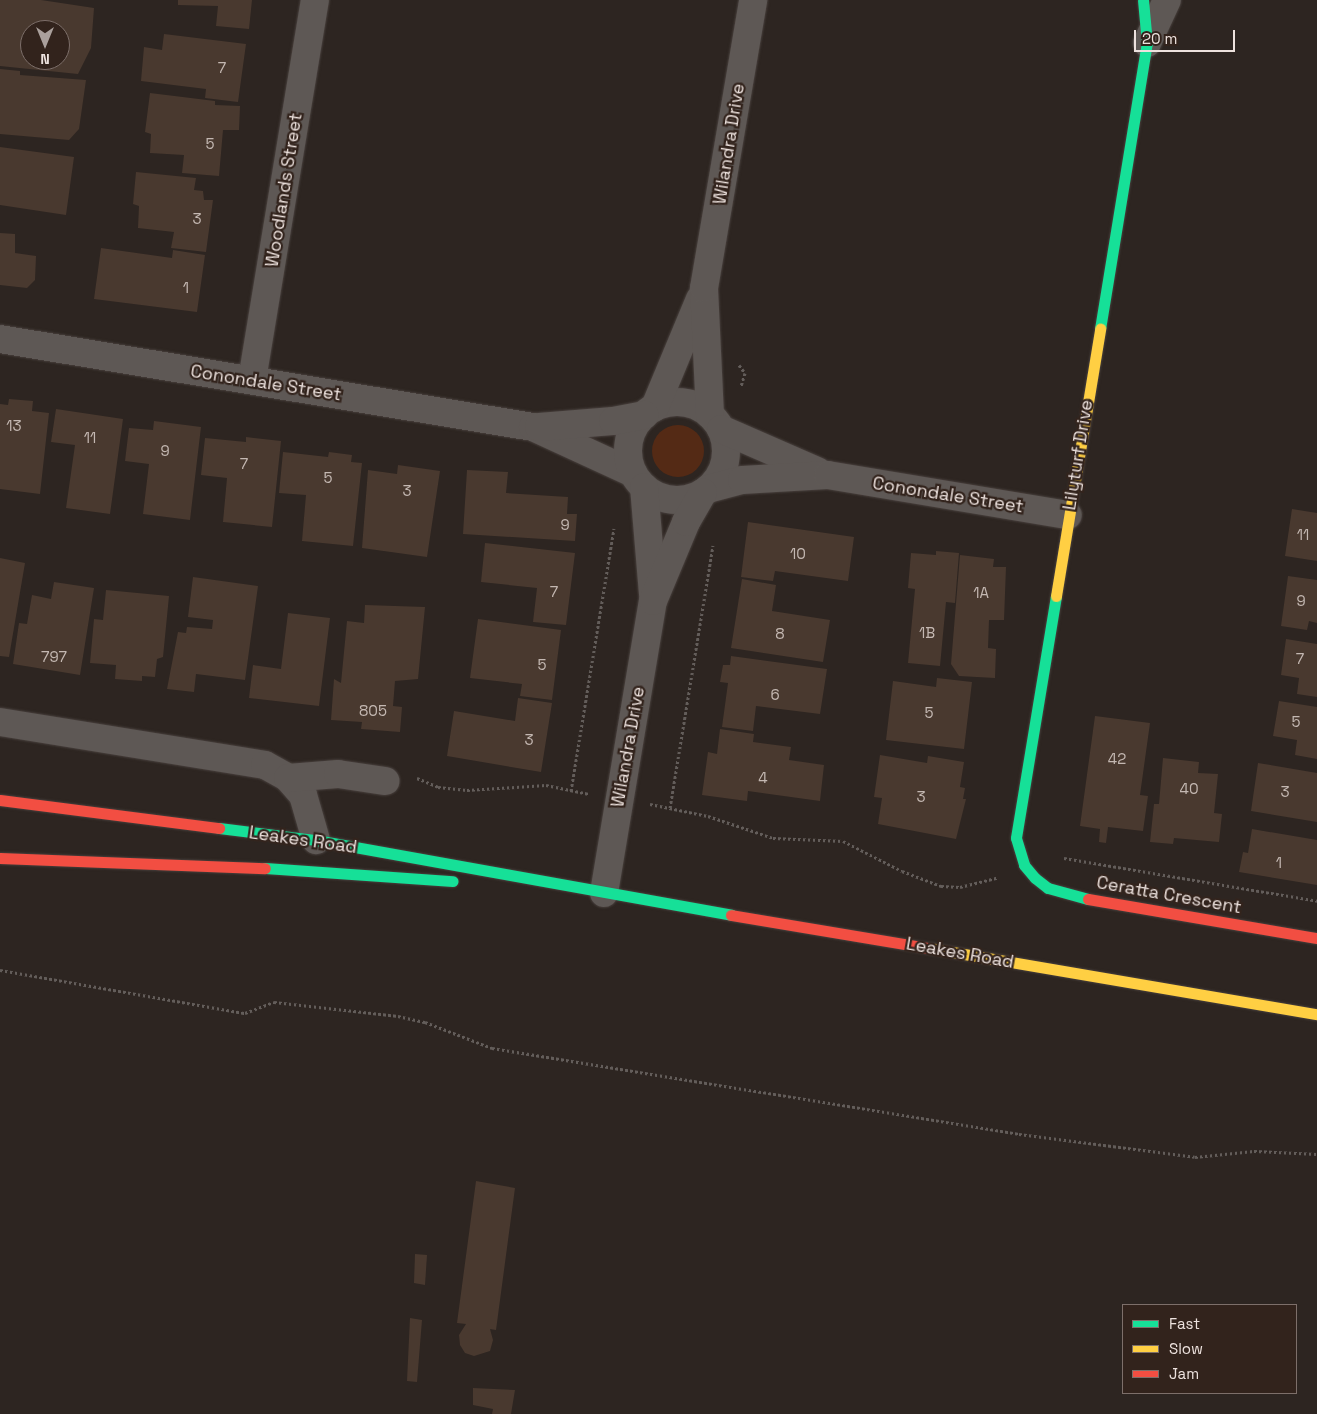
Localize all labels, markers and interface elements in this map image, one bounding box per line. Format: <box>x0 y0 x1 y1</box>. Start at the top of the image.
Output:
north arrow <box>20 20 70 70</box>
scale bar <box>1137 20 1238 52</box>
text: 20 m <box>1142 29 1177 48</box>
text: N <box>40 50 50 68</box>
house number: 7 <box>218 59 226 77</box>
street label: Wilandra Drive <box>709 82 749 206</box>
street label: Woodlands Street <box>261 111 307 269</box>
house number: 5 <box>206 135 214 153</box>
house number: 3 <box>192 210 202 228</box>
house number: 1 <box>183 279 189 297</box>
street label: Conondale Street <box>189 360 343 406</box>
street label: Lilyturf Drive <box>1059 398 1097 512</box>
house number: 13 <box>6 417 22 435</box>
house number: 11 <box>84 429 96 447</box>
house number: 9 <box>160 442 170 460</box>
house number: 7 <box>240 455 248 473</box>
house number: 5 <box>324 469 332 487</box>
street label: Conondale Street <box>871 472 1025 518</box>
house number: 3 <box>402 482 412 500</box>
house number: 9 <box>560 516 570 534</box>
house number: 11 <box>1297 526 1309 544</box>
house number: 10 <box>790 545 806 563</box>
house number: 7 <box>550 583 558 601</box>
house number: 1A <box>973 584 989 602</box>
house number: 9 <box>1296 592 1306 610</box>
house number: 1B <box>919 624 935 642</box>
house number: 8 <box>775 625 785 643</box>
house number: 797 <box>41 648 67 666</box>
house number: 7 <box>1296 650 1304 668</box>
house number: 5 <box>538 656 546 674</box>
street label: Wilandra Drive <box>607 685 649 809</box>
house number: 6 <box>770 686 780 704</box>
house number: 805 <box>359 702 387 720</box>
house number: 5 <box>925 704 933 722</box>
house number: 5 <box>1292 713 1300 731</box>
house number: 3 <box>524 731 534 749</box>
house number: 42 <box>1108 750 1126 768</box>
house number: 4 <box>758 769 768 787</box>
house number: 40 <box>1180 780 1198 798</box>
house number: 3 <box>1280 783 1290 801</box>
house number: 3 <box>916 788 926 806</box>
street label: Leakes Road <box>248 822 358 858</box>
house number: 1 <box>1276 854 1282 872</box>
street label: Ceratta Crescent <box>1095 872 1243 918</box>
street label: Leakes Road <box>904 933 1016 973</box>
legend <box>1122 1304 1297 1394</box>
text: Fast <box>1169 1314 1200 1333</box>
text: Slow <box>1169 1339 1203 1358</box>
text: Jam <box>1169 1364 1199 1383</box>

